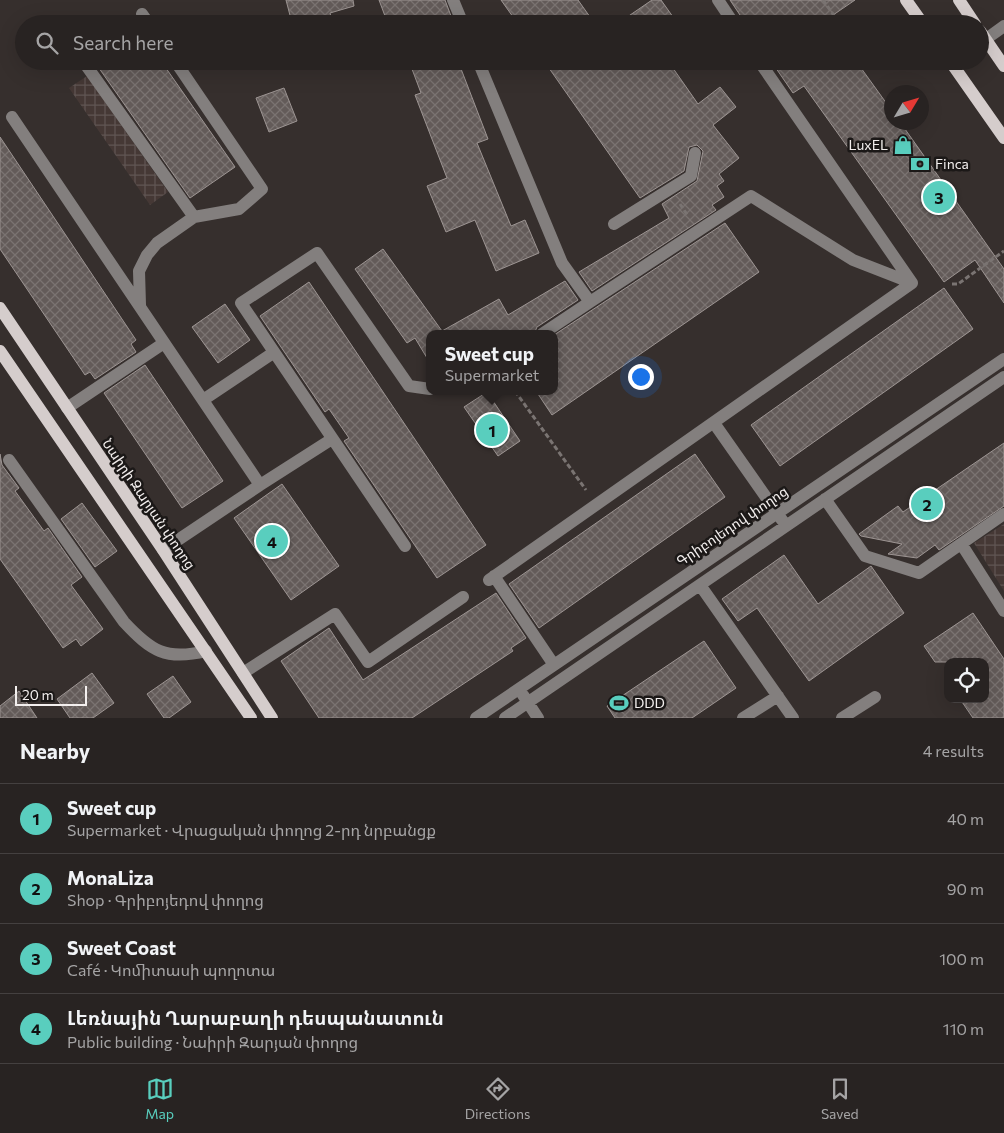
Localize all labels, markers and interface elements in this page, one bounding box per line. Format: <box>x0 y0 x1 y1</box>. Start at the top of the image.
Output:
search box <box>15 15 989 70</box>
icon: search <box>33 29 61 57</box>
text: Search here <box>73 31 173 54</box>
north arrow <box>884 85 929 130</box>
shop icon: LuxEL <box>892 134 914 156</box>
place label: LuxEL <box>848 136 888 153</box>
bank icon: Finca <box>909 153 931 175</box>
place label: Finca <box>935 155 969 172</box>
pin: 3 <box>923 178 955 216</box>
popup <box>426 330 558 395</box>
text: Sweet cup <box>445 342 534 365</box>
your location <box>628 364 654 390</box>
text: Supermarket <box>445 365 539 384</box>
pin: 1 <box>476 411 508 449</box>
street label: Նաիրի Զարյան փողոց <box>99 435 199 572</box>
street label: Գրիբոյեդով փողոց <box>673 482 791 569</box>
pin: 2 <box>911 485 943 523</box>
pin: 4 <box>256 522 288 560</box>
map controls <box>944 658 989 703</box>
button: locate <box>944 658 989 703</box>
scale bar <box>15 683 88 706</box>
text: 20 m <box>22 686 54 703</box>
sports icon: DDD <box>608 692 630 714</box>
place label: DDD <box>634 694 665 711</box>
text: Nearby <box>20 738 90 763</box>
text: 4 results <box>923 741 984 760</box>
text: Sweet cup <box>67 796 156 819</box>
text: 1 <box>32 809 40 828</box>
text: 40 m <box>947 809 984 828</box>
text: Supermarket · Վրացական փողոց 2-րդ նրբանցք <box>67 820 436 839</box>
text: MonaLiza <box>67 866 154 889</box>
text: 2 <box>31 879 41 898</box>
text: 90 m <box>947 879 984 898</box>
text: Shop · Գրիբոյեդով փողոց <box>67 890 264 909</box>
text: Sweet Coast <box>67 936 176 959</box>
text: 3 <box>31 949 41 968</box>
text: 100 m <box>939 949 984 968</box>
text: Café · Կոմիտասի պողոտա <box>67 960 275 979</box>
text: Լեռնային Ղարաբաղի դեսպանատուն <box>67 1006 444 1029</box>
text: 4 <box>31 1019 41 1038</box>
text: 110 m <box>943 1019 984 1038</box>
text: Public building · Նաիրի Զարյան փողոց <box>67 1032 358 1051</box>
tab: Map <box>145 1075 174 1122</box>
tab: Directions <box>465 1075 530 1122</box>
tab: Saved <box>821 1075 859 1122</box>

